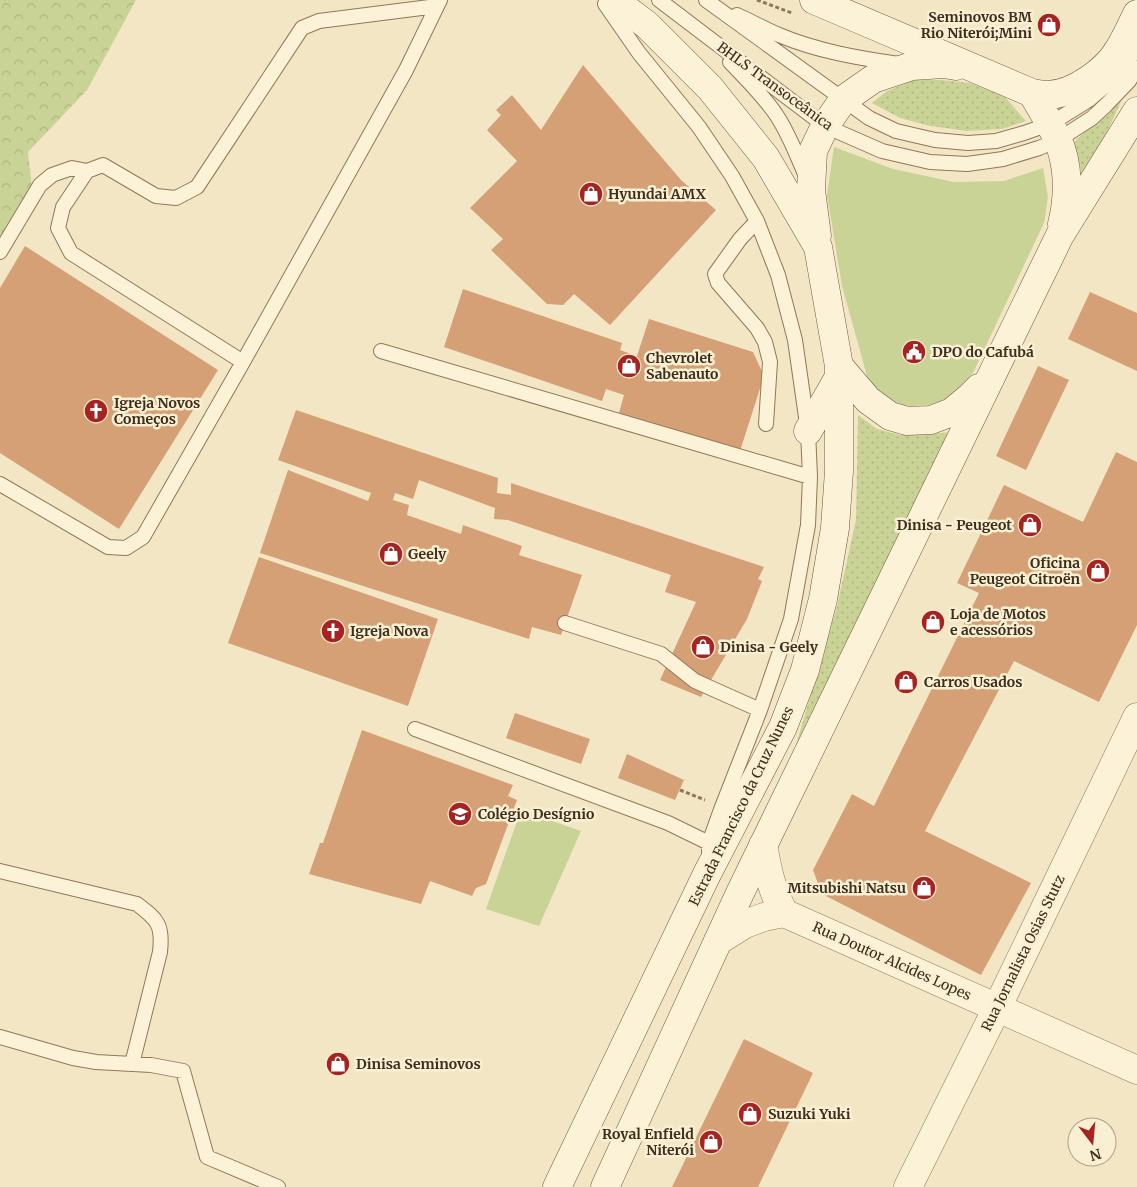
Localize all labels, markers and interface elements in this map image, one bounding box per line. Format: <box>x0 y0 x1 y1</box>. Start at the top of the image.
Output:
place label: Seminovos BM Rio Niterói;Mini <box>921 8 1033 42</box>
shop icon: Seminovos BM Rio Niterói;Mini <box>1036 12 1062 38</box>
street label: BHLS Transoceânica <box>714 38 837 134</box>
shop icon: Hyundai AMX <box>578 181 604 207</box>
place label: Hyundai AMX <box>608 185 707 203</box>
public building icon: DPO do Cafubá <box>901 339 927 365</box>
place label: DPO do Cafubá <box>932 343 1034 361</box>
place label: Chevrolet Sabenauto <box>646 349 718 383</box>
shop icon: Chevrolet Sabenauto <box>616 353 642 379</box>
place label: Igreja Novos Começos <box>114 394 200 428</box>
church icon: Igreja Novos Começos <box>83 398 109 424</box>
shop icon: Dinisa - Peugeot <box>1017 512 1043 538</box>
place label: Dinisa - Peugeot <box>897 516 1012 534</box>
shop icon: Geely <box>378 541 404 567</box>
place label: Geely <box>408 545 447 563</box>
place label: Oficina Peugeot Citroën <box>970 554 1080 588</box>
shop icon: Oficina Peugeot Citroën <box>1085 558 1111 584</box>
place label: Loja de Motos e acessórios <box>950 605 1046 639</box>
shop icon: Loja de Motos e acessórios <box>920 609 946 635</box>
church icon: Igreja Nova <box>320 618 346 644</box>
place label: Igreja Nova <box>350 622 429 640</box>
shop icon: Dinisa - Geely <box>690 634 716 660</box>
place label: Dinisa - Geely <box>720 638 819 656</box>
shop icon: Carros Usados <box>893 669 919 695</box>
place label: Carros Usados <box>924 673 1022 691</box>
street label: Estrada Francisco da Cruz Nunes <box>685 703 797 909</box>
school or university icon: Colégio Desígnio <box>447 801 473 827</box>
place label: Colégio Desígnio <box>478 805 594 823</box>
street label: Rua Jornalista Osias Stutz <box>977 871 1069 1034</box>
shop icon: Mitsubishi Natsu <box>911 875 937 901</box>
place label: Mitsubishi Natsu <box>788 879 906 897</box>
street label: Rua Doutor Alcides Lopes <box>810 918 974 1004</box>
shop icon: Dinisa Seminovos <box>325 1051 351 1077</box>
place label: Dinisa Seminovos <box>356 1055 481 1073</box>
shop icon: Suzuki Yuki <box>737 1101 763 1127</box>
place label: Suzuki Yuki <box>768 1105 851 1123</box>
north arrow <box>1067 1117 1117 1167</box>
place label: Royal Enfield Niterói <box>602 1125 694 1159</box>
shop icon: Royal Enfield Niterói <box>698 1129 724 1155</box>
text: N <box>1088 1144 1103 1165</box>

